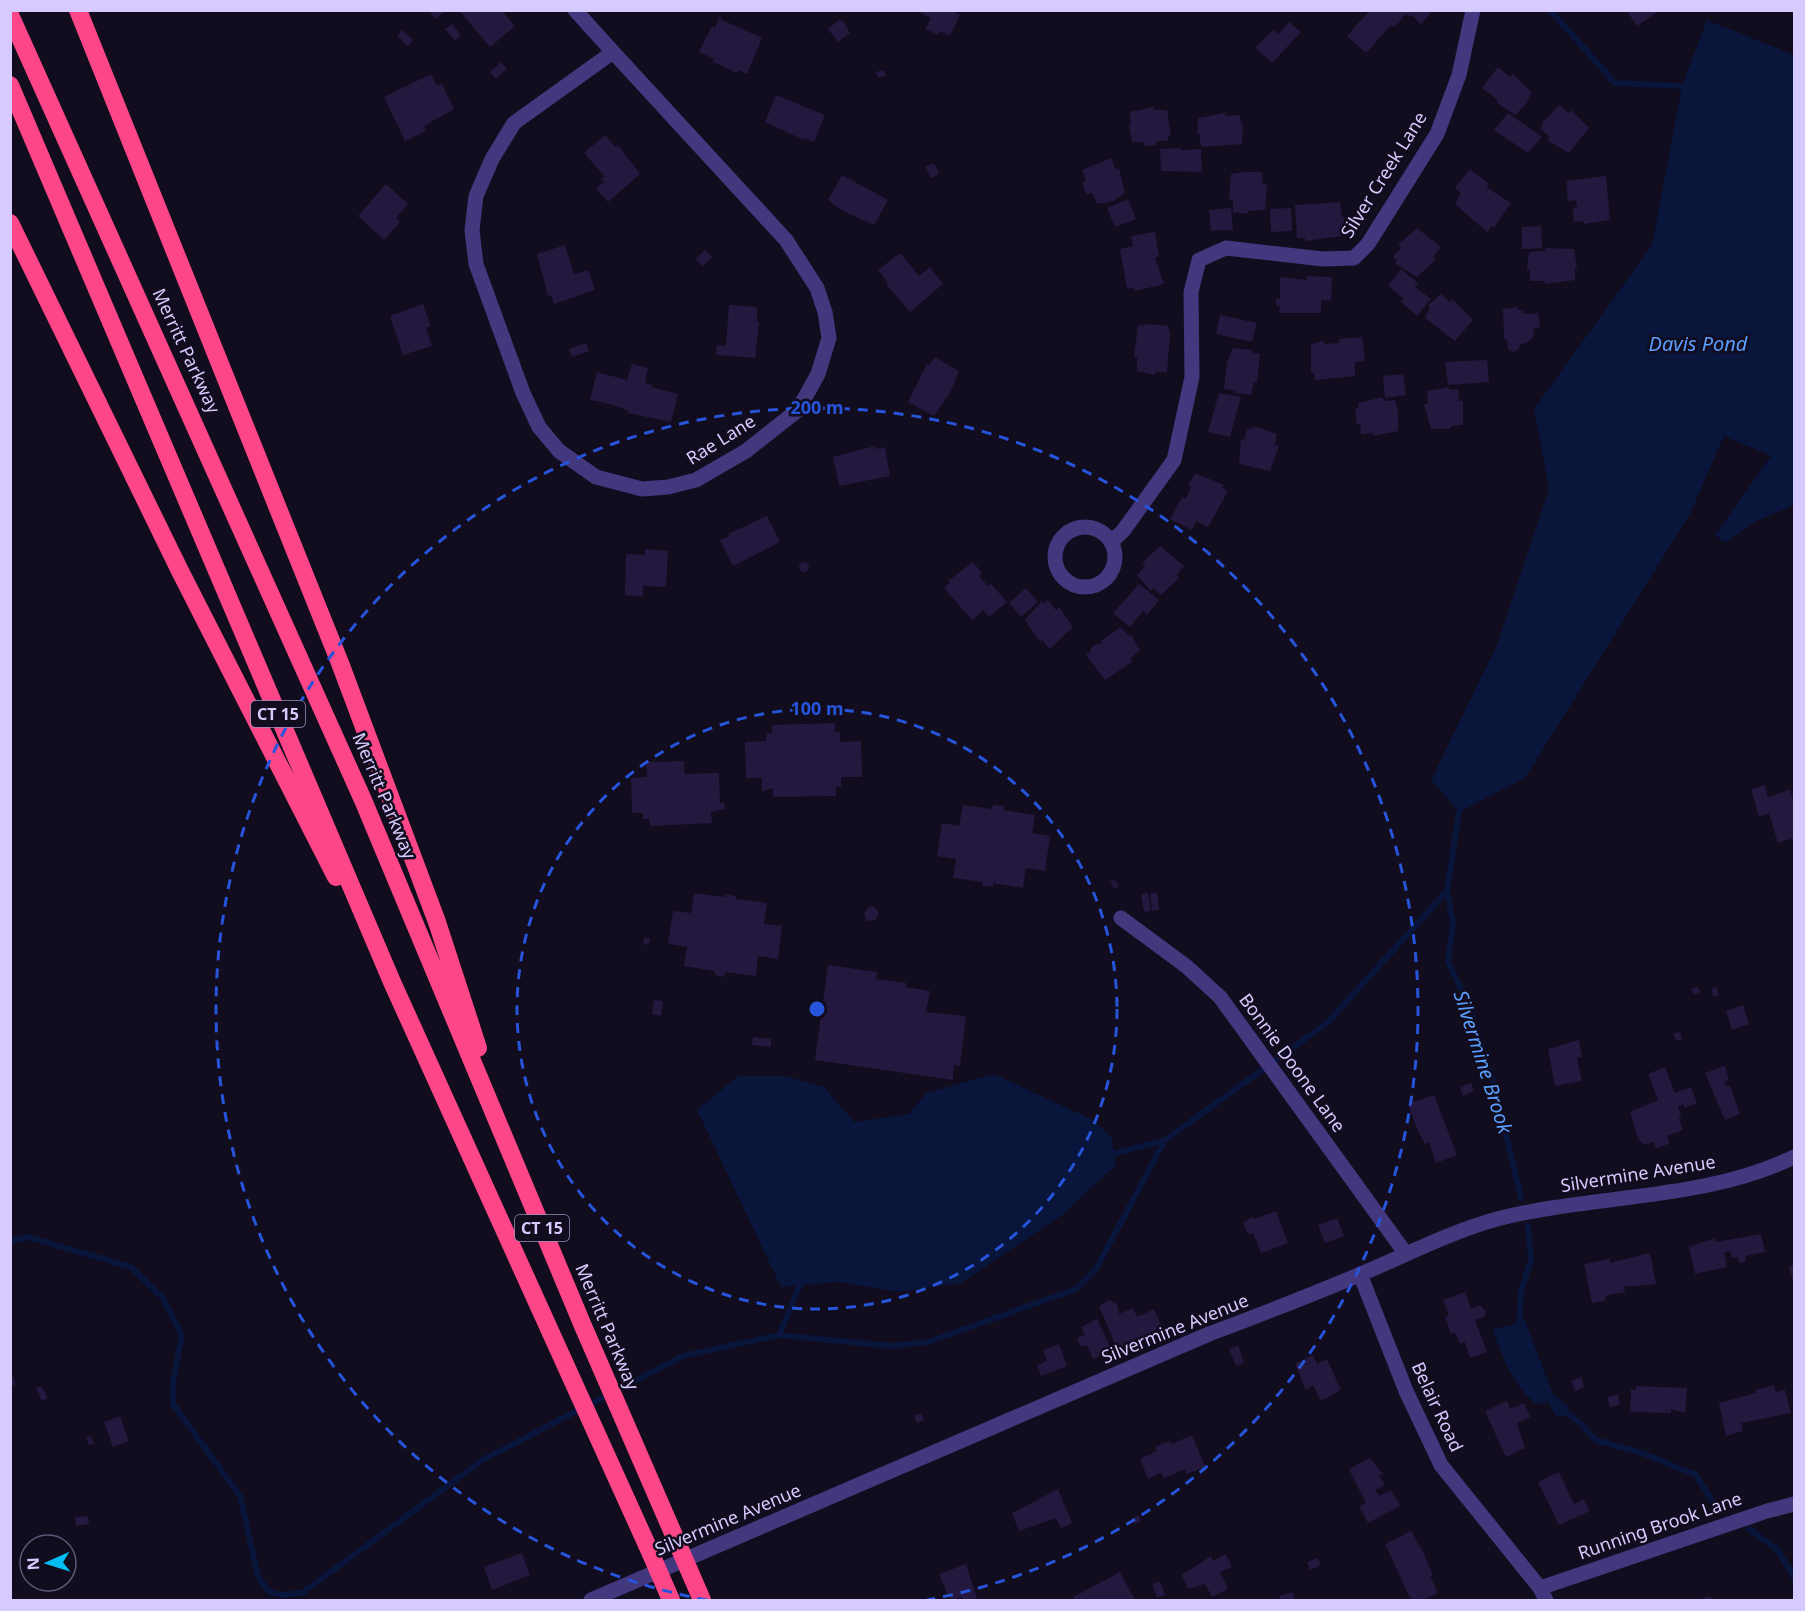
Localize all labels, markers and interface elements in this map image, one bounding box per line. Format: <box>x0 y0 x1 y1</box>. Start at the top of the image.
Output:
street label: Silver Creek Lane <box>1335 107 1432 242</box>
street label: Merritt Parkway <box>147 284 227 418</box>
water label: Davis Pond <box>1649 330 1748 357</box>
text: 200 m <box>790 395 844 419</box>
street label: Rae Lane <box>681 409 759 470</box>
text: 100 m <box>790 696 844 720</box>
road number: CT 15 <box>251 701 305 727</box>
street label: Merritt Parkway <box>347 729 423 863</box>
water label: Silvermine Brook <box>1448 987 1520 1138</box>
street label: Bonnie Doone Lane <box>1234 988 1351 1137</box>
centre of rings <box>807 999 827 1019</box>
street label: Silvermine Avenue <box>1559 1149 1717 1197</box>
road number: CT 15 <box>515 1215 569 1241</box>
street label: Merritt Parkway <box>570 1260 646 1394</box>
street label: Silvermine Avenue <box>1098 1288 1252 1369</box>
street label: Belair Road <box>1407 1358 1469 1455</box>
street label: Silvermine Avenue <box>651 1477 804 1561</box>
street label: Running Brook Lane <box>1575 1486 1745 1564</box>
north arrow <box>18 1533 78 1593</box>
text: N <box>22 1557 44 1571</box>

